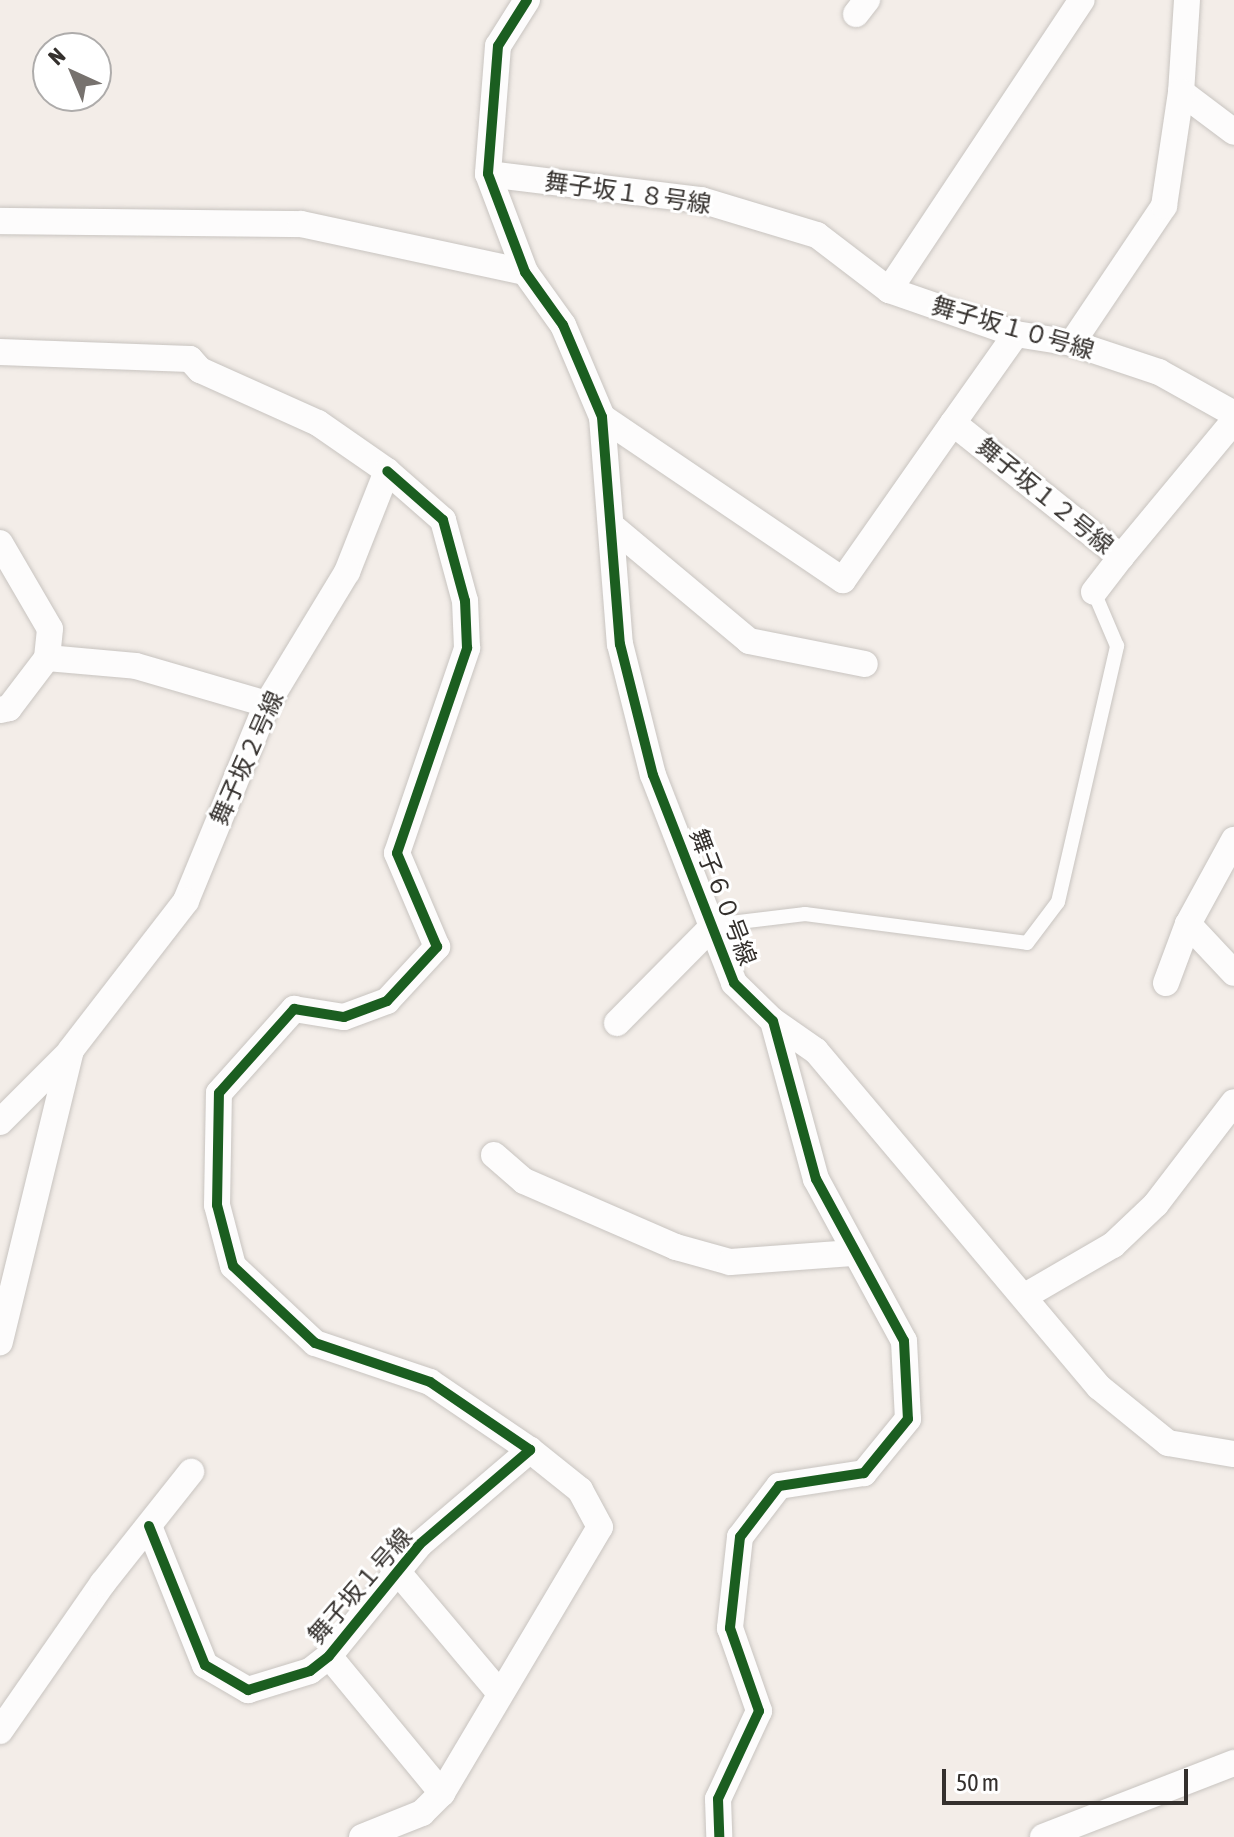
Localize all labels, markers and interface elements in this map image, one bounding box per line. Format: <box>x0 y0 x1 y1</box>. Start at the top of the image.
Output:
north arrow <box>32 32 112 112</box>
text: N <box>43 42 70 70</box>
street label: 舞子坂１８号線 <box>543 167 713 219</box>
street label: 舞子坂１０号線 <box>928 291 1098 365</box>
street label: 舞子坂１２号線 <box>971 432 1119 560</box>
street label: 舞子坂２号線 <box>205 686 289 830</box>
street label: 舞子６０号線 <box>684 825 762 969</box>
street label: 舞子坂１号線 <box>302 1522 418 1650</box>
scale bar <box>946 1753 1192 1803</box>
text: 50 m <box>956 1769 999 1796</box>

